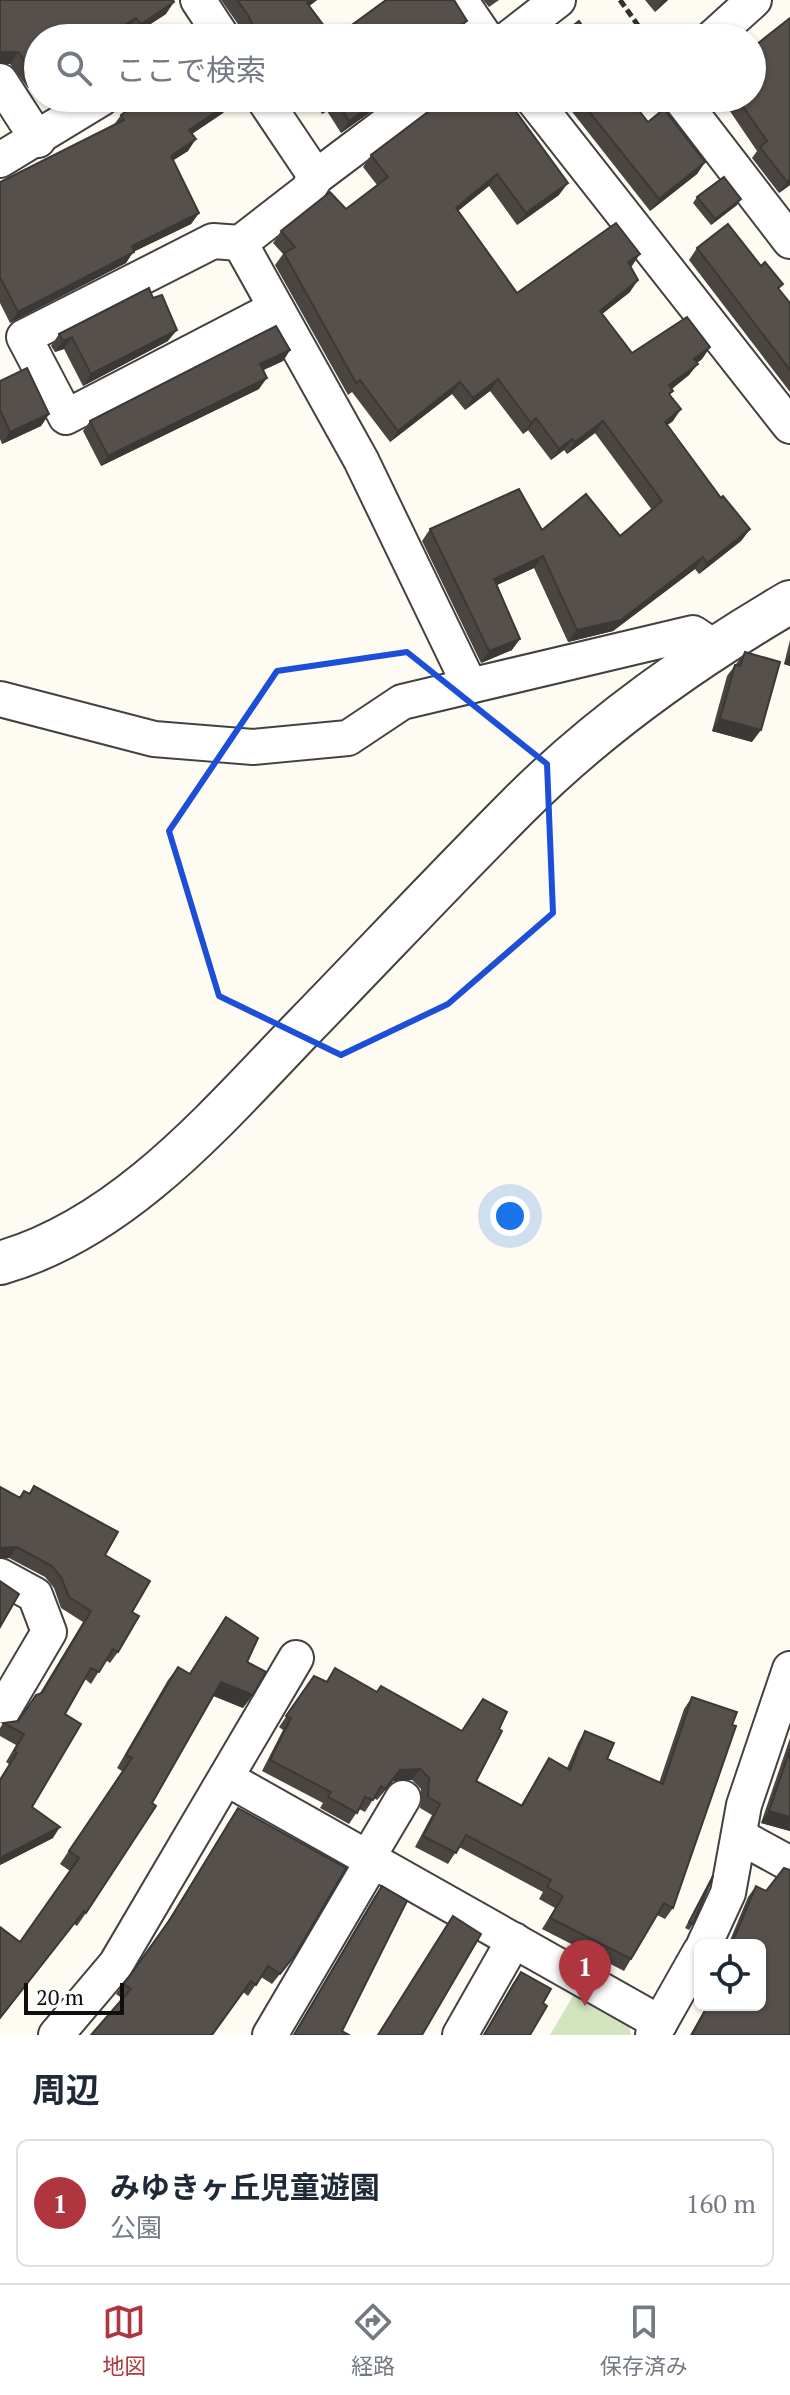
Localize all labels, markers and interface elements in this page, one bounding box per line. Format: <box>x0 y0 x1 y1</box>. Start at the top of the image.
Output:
search box <box>24 24 766 112</box>
icon: search <box>52 46 96 90</box>
text: ここで検索 <box>116 50 266 90</box>
your location <box>490 1196 530 1236</box>
map controls <box>694 1939 766 2011</box>
button: locate <box>694 1939 766 2011</box>
pin: 1 <box>559 1940 611 2006</box>
scale bar <box>24 1979 124 2015</box>
text: 20 m <box>36 1982 84 2011</box>
text: 周辺 <box>32 2067 100 2112</box>
text: みゆきヶ丘児童遊園 <box>110 2167 380 2207</box>
text: 1 <box>53 2186 67 2220</box>
text: 160 m <box>686 2186 756 2220</box>
text: 公園 <box>110 2210 162 2244</box>
tab: 地図 <box>102 2300 146 2380</box>
tab: 経路 <box>351 2300 395 2380</box>
tab: 保存済み <box>600 2300 688 2380</box>

